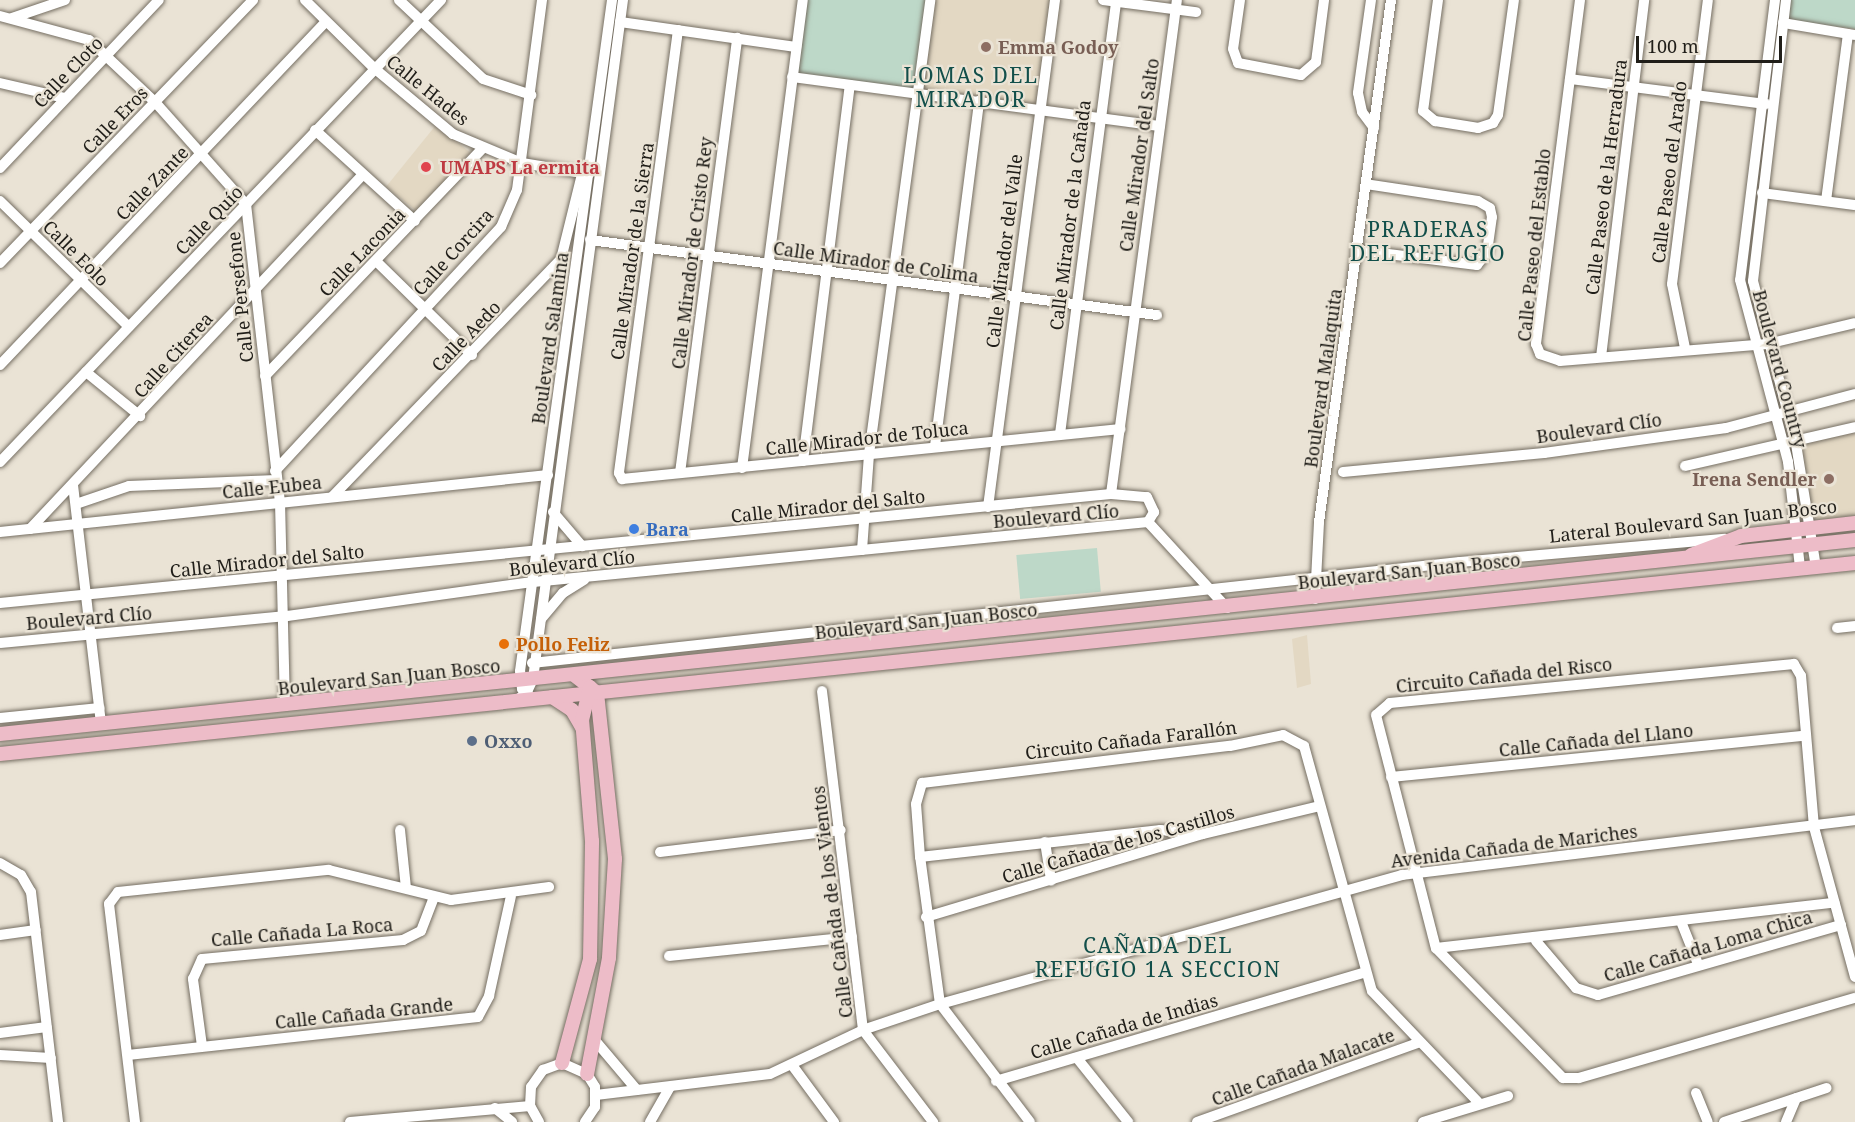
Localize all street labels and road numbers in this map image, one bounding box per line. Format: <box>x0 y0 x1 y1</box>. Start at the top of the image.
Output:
street label: Calle Cloto <box>29 32 107 112</box>
street label: Calle Hades <box>382 50 474 130</box>
street label: Calle Mirador del Salto <box>1115 57 1163 253</box>
street label: Calle Paseo de la Herradura <box>1581 58 1631 296</box>
street label: Calle Paseo del Arado <box>1647 79 1691 265</box>
street label: Calle Eros <box>78 82 152 158</box>
street label: Calle Mirador de la Cañada <box>1045 99 1095 331</box>
street label: Calle Mirador de Cristo Rey <box>667 136 717 370</box>
street label: Calle Zante <box>111 141 193 225</box>
street label: Calle Mirador de la Sierra <box>606 141 658 361</box>
street label: Calle Paseo del Establo <box>1513 147 1555 343</box>
street label: Calle Mirador del Valle <box>981 153 1027 349</box>
street label: Calle Quío <box>171 181 247 259</box>
street label: Calle Laconia <box>314 203 410 301</box>
street label: Calle Corcira <box>408 204 498 300</box>
street label: Calle Eolo <box>39 216 113 290</box>
street label: Calle Persefone <box>222 230 258 364</box>
street label: Calle Mirador de Colima <box>772 237 980 287</box>
street label: Boulevard Salamina <box>527 250 573 426</box>
street label: Boulevard Malaquita <box>1300 287 1346 469</box>
street label: Boulevard Country <box>1748 287 1812 451</box>
street label: Calle Aedo <box>427 296 505 376</box>
street label: Calle Citerea <box>129 308 217 402</box>
street label: Boulevard Clío <box>1535 409 1663 447</box>
street label: Calle Mirador de Toluca <box>764 417 970 459</box>
street label: Calle Eubea <box>221 471 323 503</box>
street label: Calle Mirador del Salto <box>730 485 926 527</box>
street label: Lateral Boulevard San Juan Bosco <box>1548 495 1838 547</box>
street label: Boulevard Clío <box>992 500 1120 532</box>
street label: Calle Mirador del Salto <box>169 540 365 582</box>
street label: Boulevard Clío <box>508 546 636 580</box>
street label: Boulevard San Juan Bosco <box>1297 549 1521 593</box>
street label: Boulevard San Juan Bosco <box>814 599 1038 643</box>
street label: Boulevard Clío <box>25 602 153 634</box>
street label: Circuito Cañada del Risco <box>1395 653 1613 697</box>
street label: Boulevard San Juan Bosco <box>277 655 501 699</box>
street label: Circuito Cañada Farallón <box>1024 716 1238 764</box>
street label: Calle Cañada del Llano <box>1498 719 1694 761</box>
street label: Calle Cañada de los Vientos <box>807 785 857 1019</box>
street label: Calle Cañada de los Castillos <box>999 800 1237 888</box>
street label: Avenida Cañada de Mariches <box>1389 820 1639 872</box>
street label: Calle Cañada Loma Chica <box>1601 906 1815 986</box>
street label: Calle Cañada La Roca <box>210 913 394 951</box>
street label: Calle Cañada de Indias <box>1028 989 1220 1063</box>
street label: Calle Cañada Grande <box>274 993 454 1033</box>
street label: Calle Cañada Malacate <box>1209 1024 1397 1110</box>

